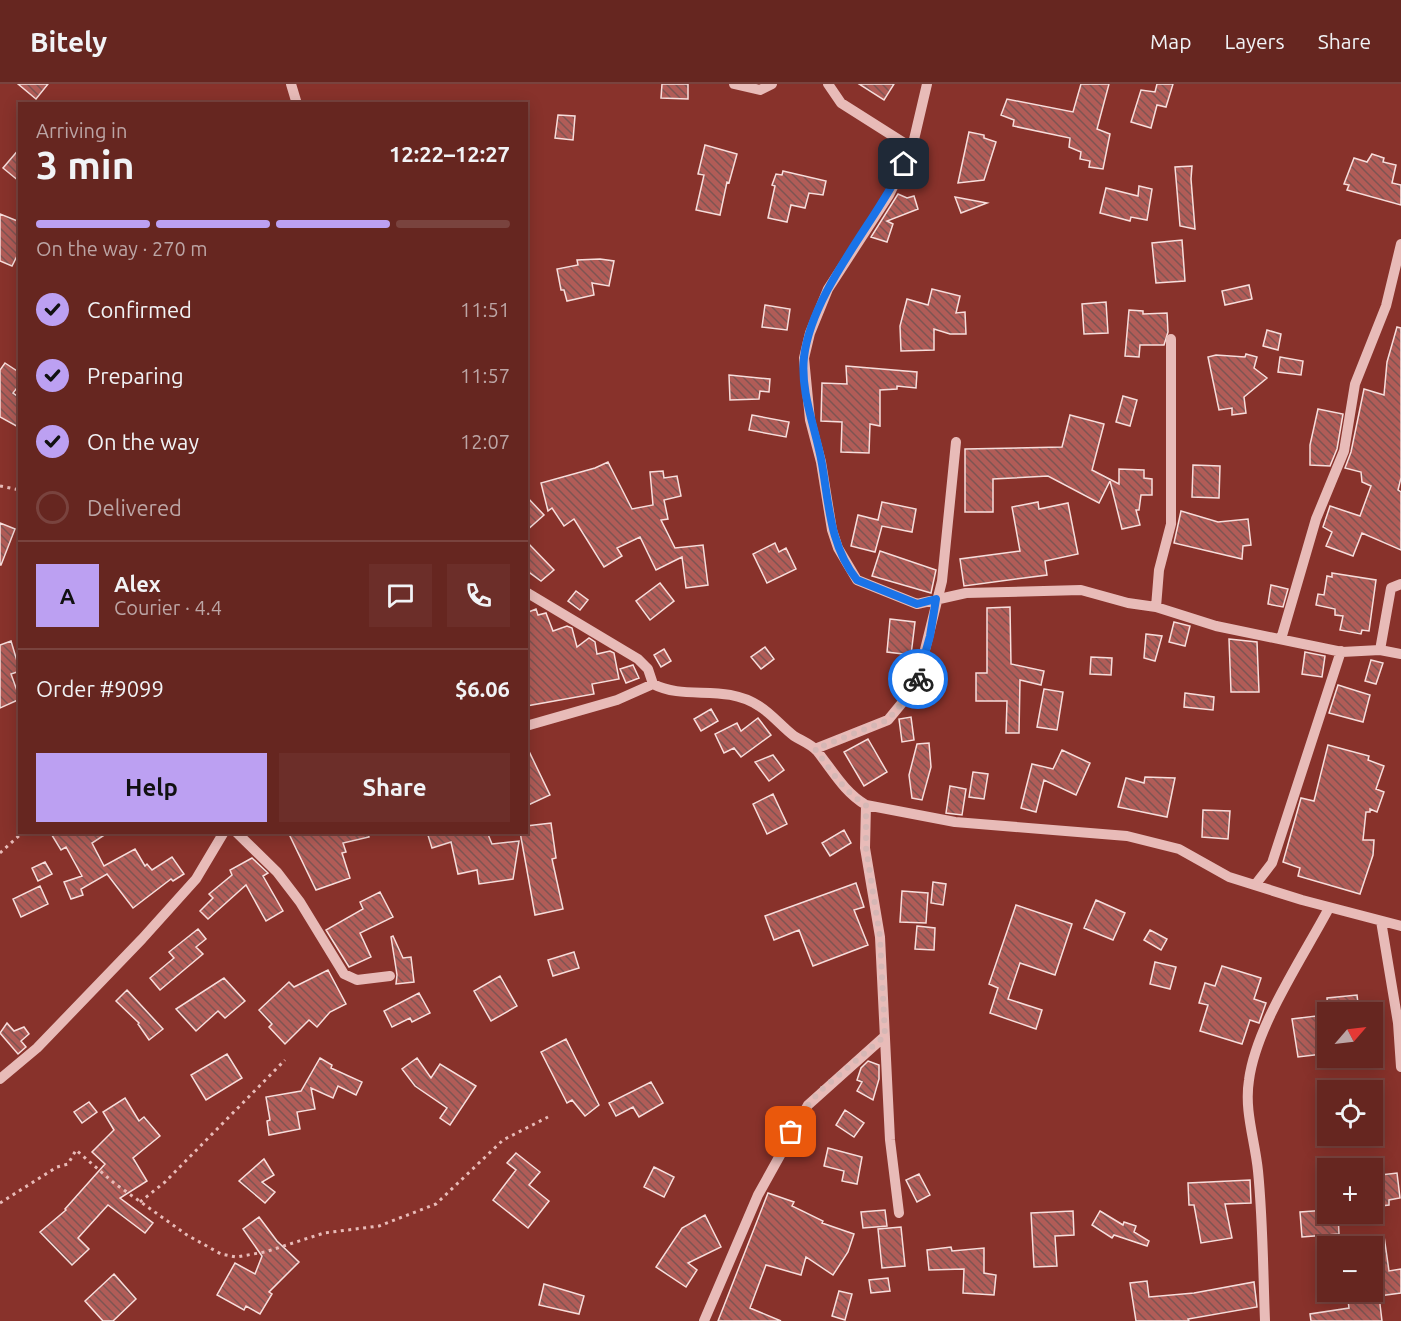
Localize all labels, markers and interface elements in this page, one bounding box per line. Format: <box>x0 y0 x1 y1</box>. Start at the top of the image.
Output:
text: Bitely <box>30 26 107 57</box>
text: Map <box>1150 29 1191 53</box>
text: Layers <box>1224 29 1285 53</box>
text: Share <box>1318 29 1371 53</box>
text: Arriving in <box>36 119 127 142</box>
pin <box>878 138 929 189</box>
text: 12:22–12:27 <box>389 141 510 166</box>
text: 3 min <box>36 143 135 186</box>
icon: home <box>887 147 920 180</box>
text: On the way · 270 m <box>36 237 208 260</box>
icon: check <box>36 293 69 326</box>
text: Confirmed <box>87 297 192 322</box>
text: 11:51 <box>460 298 510 321</box>
icon: check <box>36 359 69 392</box>
text: Preparing <box>87 363 184 388</box>
text: 11:57 <box>460 364 510 387</box>
icon: check <box>36 425 69 458</box>
text: On the way <box>87 429 199 454</box>
text: 12:07 <box>460 430 510 453</box>
text: Delivered <box>87 495 182 520</box>
button: chat <box>369 564 432 627</box>
button: phone <box>447 564 510 627</box>
text: Alex <box>114 571 161 596</box>
text: A <box>60 583 75 608</box>
text: Courier · 4.4 <box>114 596 222 619</box>
courier <box>888 649 948 709</box>
icon: bike <box>902 663 935 696</box>
text: Order #9099 <box>36 676 164 701</box>
text: $6.06 <box>455 676 510 701</box>
button: Help <box>36 753 267 822</box>
button: Share <box>279 753 510 822</box>
north arrow <box>1317 1002 1383 1068</box>
map controls <box>1317 1002 1383 1302</box>
button: locate <box>1317 1080 1383 1146</box>
pin <box>765 1106 816 1157</box>
icon: bag <box>774 1115 807 1148</box>
button: + <box>1317 1158 1383 1224</box>
button: − <box>1317 1236 1383 1302</box>

